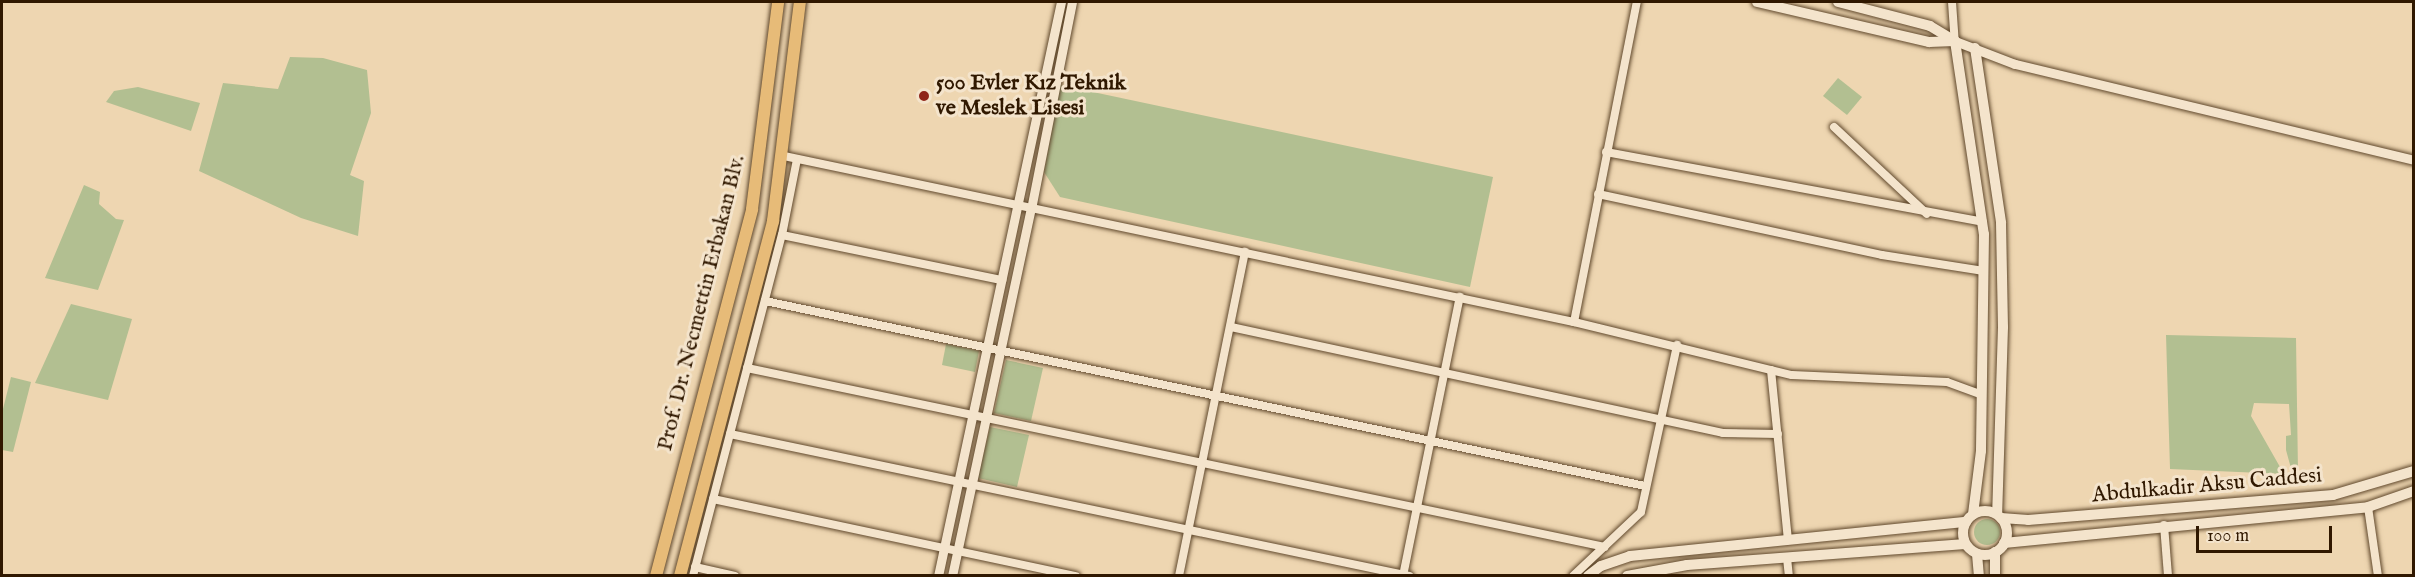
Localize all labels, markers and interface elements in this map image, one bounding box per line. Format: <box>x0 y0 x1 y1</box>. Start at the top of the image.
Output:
place label: 500 Evler Kız Teknik ve Meslek Lisesi <box>936 70 1126 122</box>
marker: 500 Evler Kız Teknik ve Meslek Lisesi <box>917 89 931 103</box>
street label: Prof. Dr. Necmettin Erbakan Blv. <box>652 152 752 454</box>
street label: Abdulkadir Aksu Caddesi <box>2091 463 2323 509</box>
scale bar <box>2199 514 2336 552</box>
text: 100 m <box>2207 525 2249 548</box>

